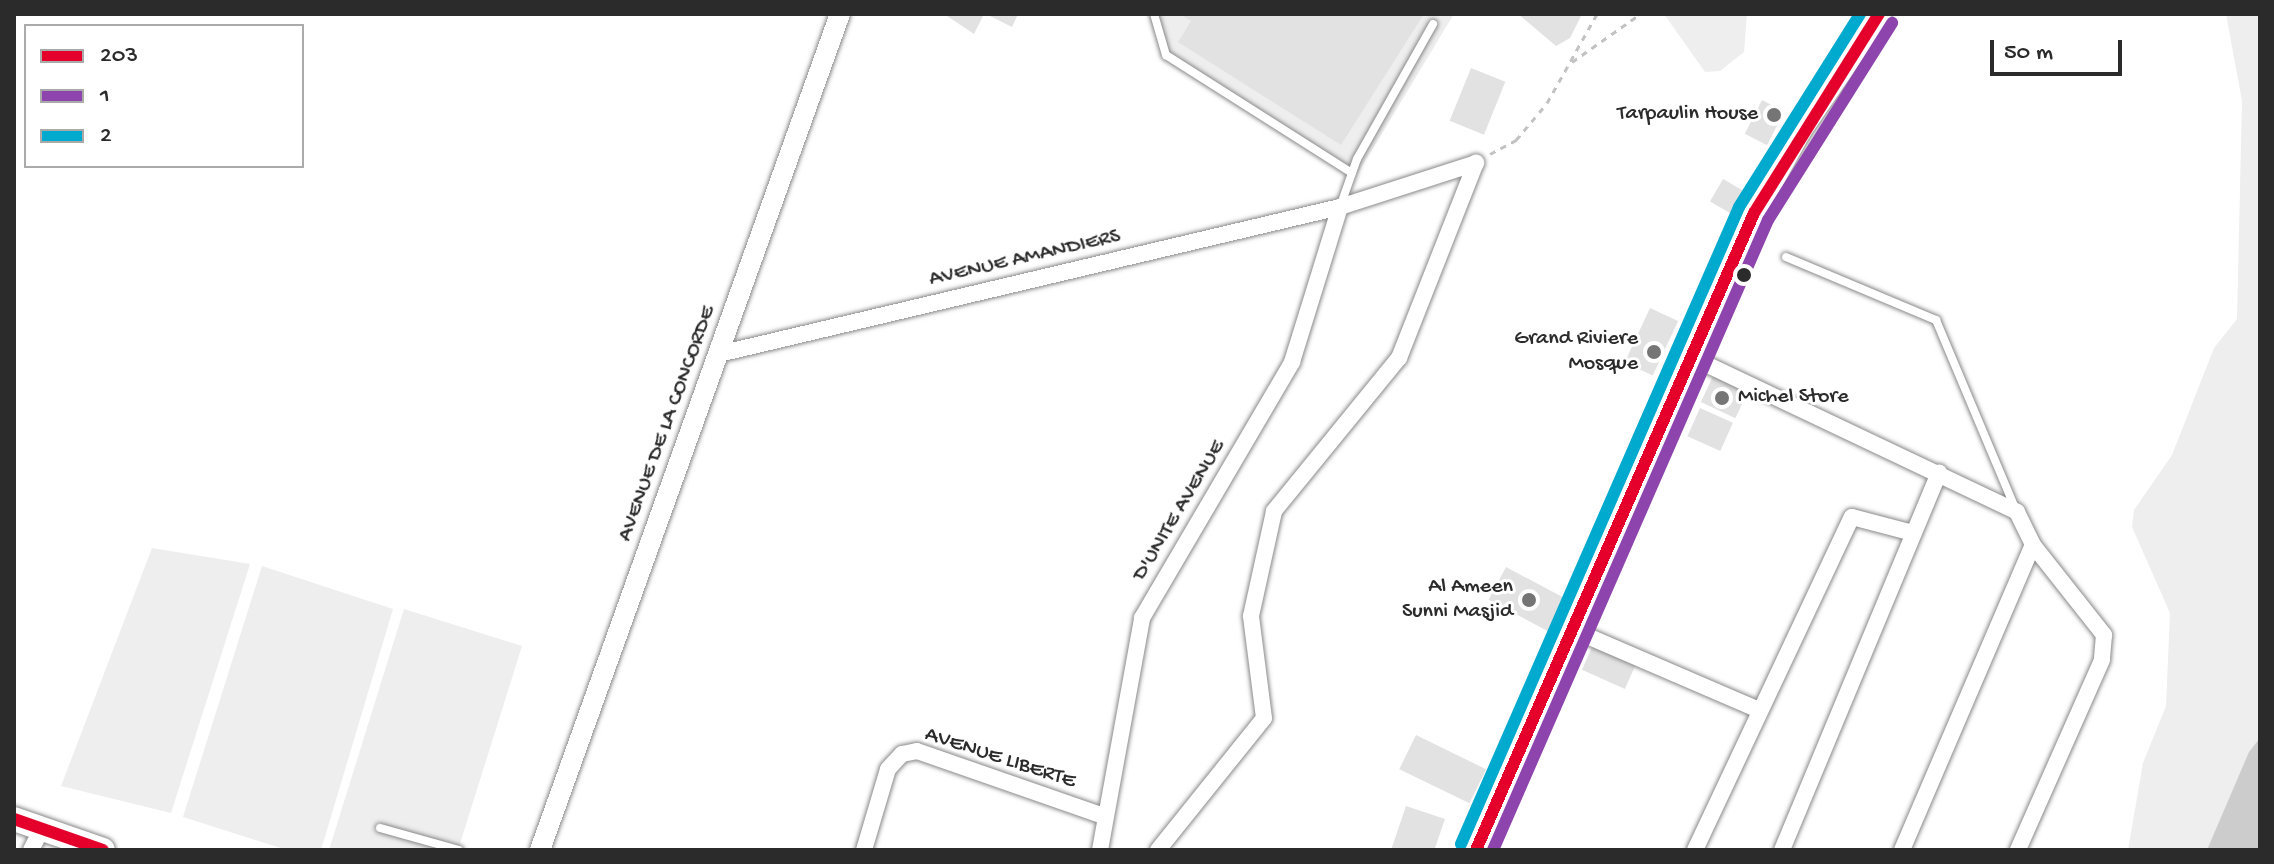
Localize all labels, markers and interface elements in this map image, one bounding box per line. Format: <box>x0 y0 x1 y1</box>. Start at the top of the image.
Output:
legend <box>24 24 304 168</box>
scale bar <box>1994 24 2126 74</box>
text: 50 m <box>2004 39 2053 68</box>
text: 203 <box>100 42 138 71</box>
text: 1 <box>100 82 110 111</box>
place label: Tarpaulin House <box>1617 102 1758 128</box>
marker: Tarpaulin House <box>1765 106 1783 124</box>
text: 2 <box>100 122 112 151</box>
street label: AVENUE AMANDIERS <box>927 224 1123 294</box>
unlabelled marker <box>1736 267 1752 283</box>
street label: AVENUE DE LA CONCORDE <box>613 303 723 545</box>
place label: Grand Riviere Mosque <box>1514 326 1638 378</box>
marker: Grand Riviere Mosque <box>1645 343 1663 361</box>
place label: Michel Store <box>1738 385 1848 411</box>
marker: Michel Store <box>1713 389 1731 407</box>
street label: D'UNITE AVENUE <box>1128 436 1232 586</box>
place label: Al Ameen Sunni Masjid <box>1402 574 1513 626</box>
marker: Al Ameen Sunni Masjid <box>1520 591 1538 609</box>
street label: AVENUE LIBERTE <box>921 722 1079 796</box>

